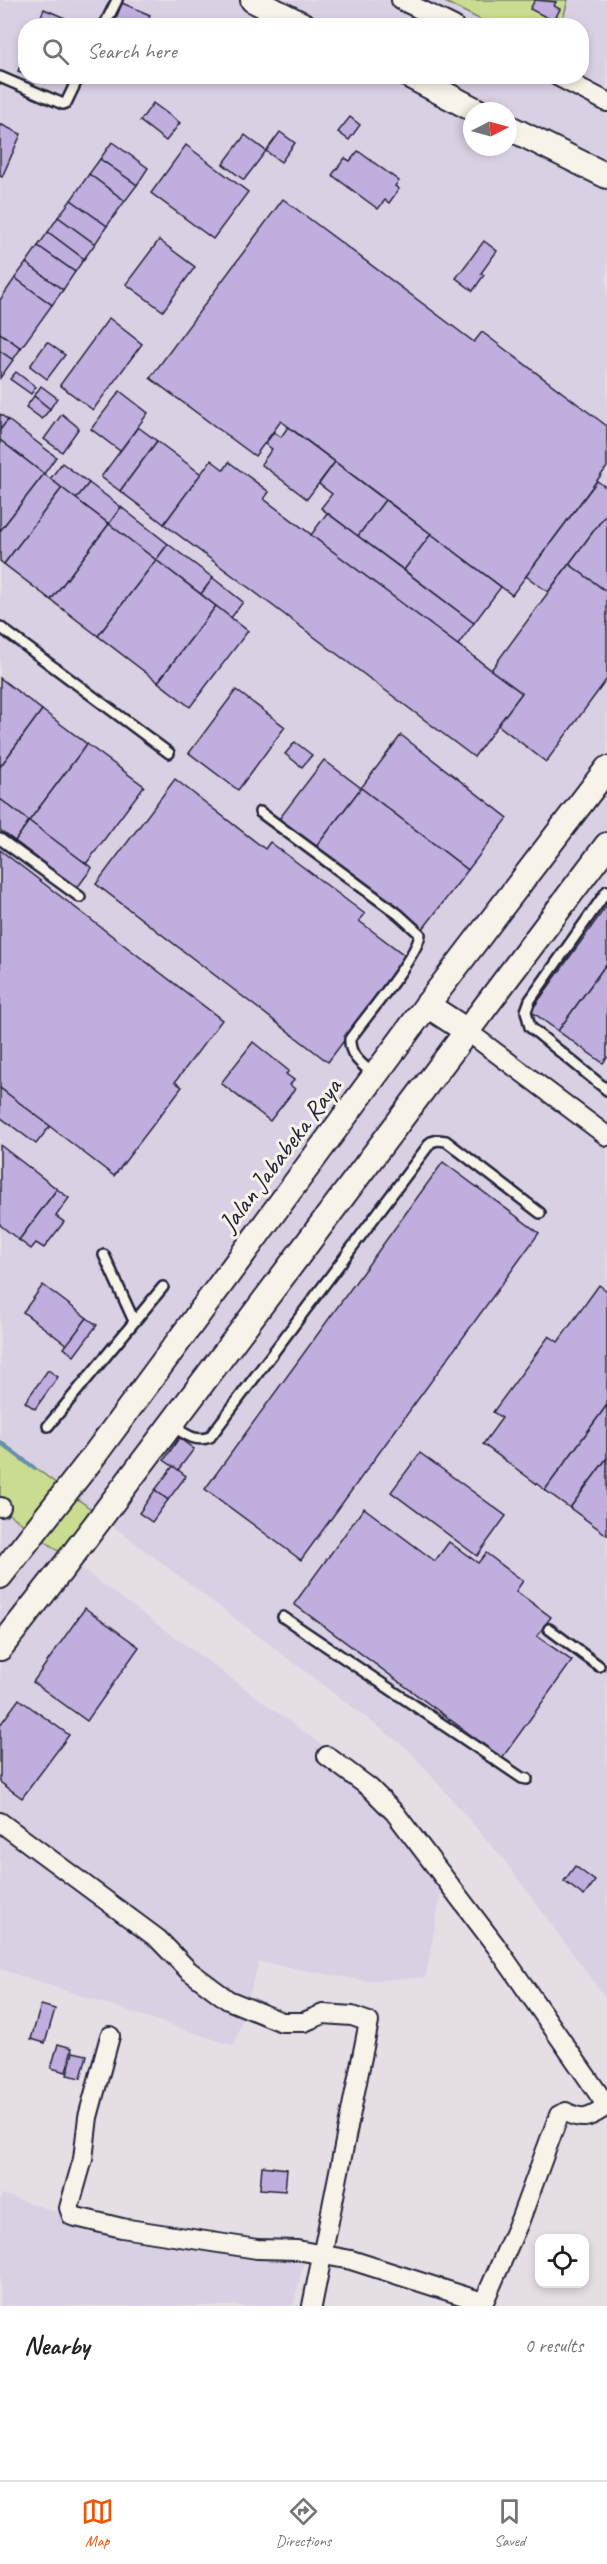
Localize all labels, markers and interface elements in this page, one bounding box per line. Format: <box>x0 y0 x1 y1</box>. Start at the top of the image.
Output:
search box <box>18 18 589 84</box>
icon: search <box>39 35 72 68</box>
text: Search here <box>87 37 177 65</box>
north arrow <box>463 102 517 156</box>
street label: Jalan Jababeka Raya <box>210 1070 349 1240</box>
map controls <box>535 2234 589 2288</box>
button: locate <box>535 2234 589 2288</box>
text: Nearby <box>24 2329 89 2362</box>
text: 0 results <box>524 2333 583 2358</box>
tab: Map <box>81 2495 114 2551</box>
tab: Directions <box>276 2495 331 2551</box>
tab: Saved <box>493 2495 526 2551</box>

